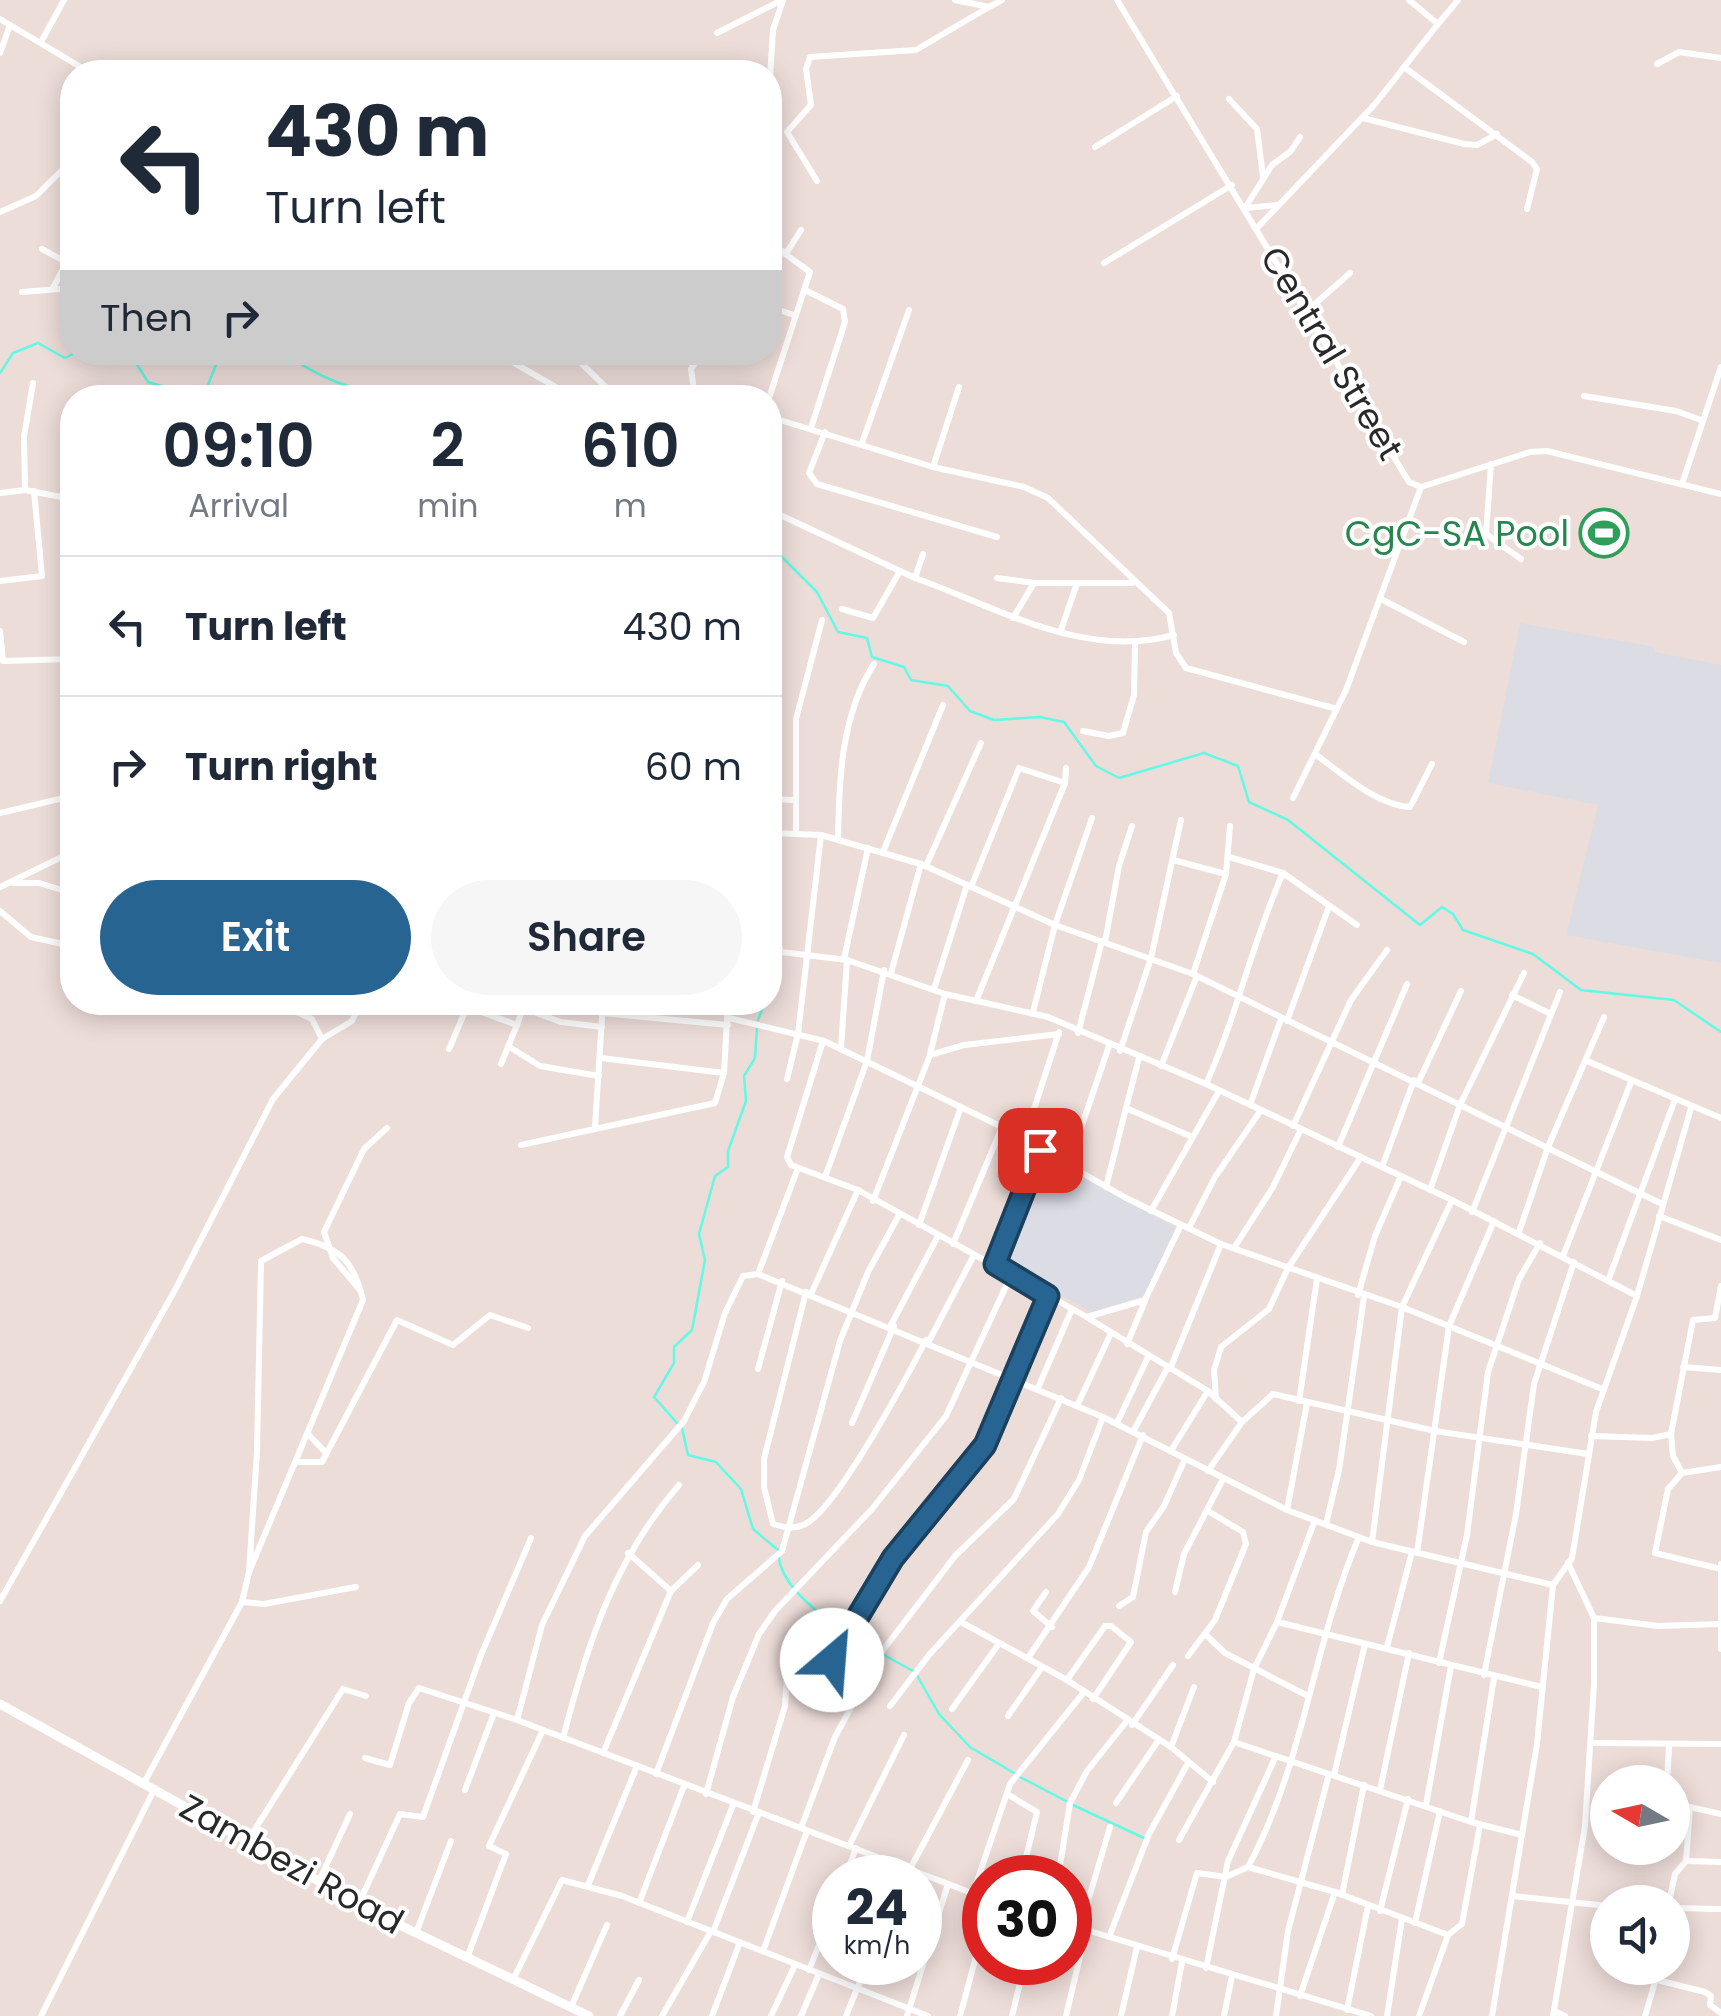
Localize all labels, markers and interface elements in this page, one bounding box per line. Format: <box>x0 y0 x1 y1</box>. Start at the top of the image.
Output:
text: 430 m <box>265 82 489 181</box>
icon: left <box>100 100 230 230</box>
text: Turn left <box>265 176 446 239</box>
street label: Central Street <box>1249 237 1415 469</box>
icon: right <box>213 290 268 345</box>
text: Then <box>100 291 193 344</box>
text: 09:10 <box>162 404 315 488</box>
text: 2 <box>431 404 465 488</box>
text: 610 <box>581 404 680 488</box>
text: Arrival <box>188 483 289 528</box>
text: min <box>417 483 479 528</box>
text: m <box>614 483 647 528</box>
sports icon: CgC-SA Pool <box>1578 507 1630 559</box>
place label: CgC-SA Pool <box>1345 509 1569 558</box>
icon: left <box>100 599 155 654</box>
text: Turn left <box>185 600 347 653</box>
text: 430 m <box>623 600 742 653</box>
icon: right <box>100 739 155 794</box>
text: Turn right <box>185 740 377 793</box>
text: 60 m <box>645 740 742 793</box>
button: Exit <box>100 880 411 995</box>
button: Share <box>431 880 742 995</box>
pin <box>998 1108 1083 1193</box>
icon: arrive <box>1013 1123 1068 1178</box>
position arrow <box>780 1608 884 1712</box>
north arrow <box>1590 1765 1690 1865</box>
map controls <box>1590 1765 1690 1985</box>
street label: Zambezi Road <box>171 1782 413 1946</box>
speed limit sign: 30 <box>962 1855 1092 1985</box>
text: 24 <box>846 1872 908 1943</box>
button: sound <box>1590 1885 1690 1985</box>
text: km/h <box>844 1928 910 1963</box>

